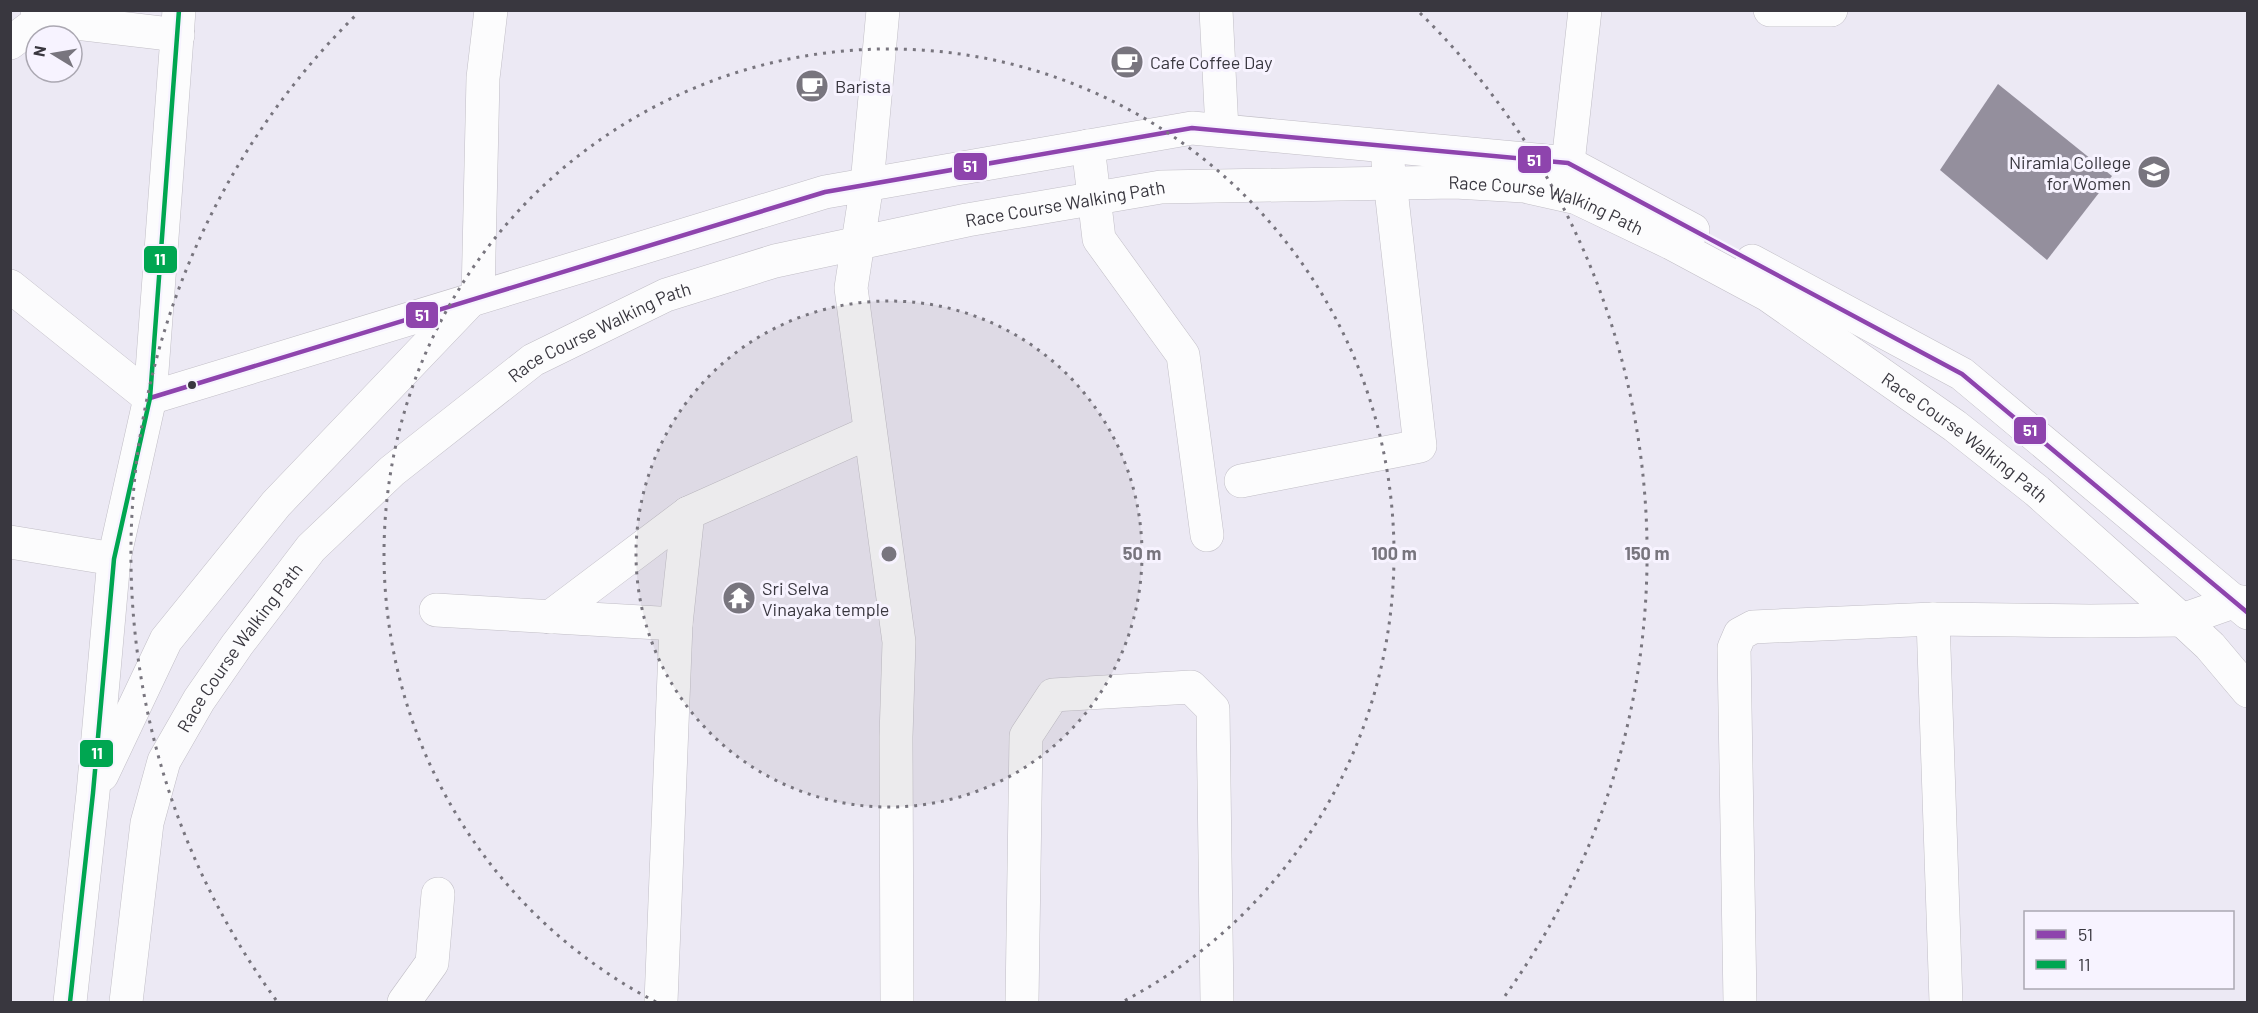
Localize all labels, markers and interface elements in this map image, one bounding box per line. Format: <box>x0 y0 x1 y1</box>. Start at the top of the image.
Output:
north arrow <box>24 24 84 84</box>
text: N <box>28 44 49 58</box>
cafe icon: Cafe Coffee Day <box>1109 44 1145 80</box>
place label: Cafe Coffee Day <box>1150 51 1272 73</box>
cafe icon: Barista <box>794 68 830 104</box>
place label: Barista <box>835 75 891 97</box>
line badge: 51 <box>1517 145 1552 174</box>
text: 51 <box>1527 150 1541 169</box>
place label: Niramla College for Women <box>2009 151 2131 194</box>
line badge: 51 <box>953 152 988 181</box>
school or university icon: Niramla College for Women <box>2136 154 2172 190</box>
text: 51 <box>963 156 977 175</box>
street label: Race Course Walking Path <box>1448 171 1647 239</box>
street label: Race Course Walking Path <box>963 175 1167 231</box>
line badge: 11 <box>143 245 178 274</box>
text: 11 <box>154 249 166 268</box>
street label: Race Course Walking Path <box>503 277 693 387</box>
line badge: 51 <box>405 301 439 329</box>
text: 51 <box>415 305 429 324</box>
street label: Race Course Walking Path <box>1878 367 2053 507</box>
unlabelled marker <box>186 379 198 391</box>
line badge: 51 <box>2013 416 2047 445</box>
text: 51 <box>2023 420 2037 439</box>
text: 50 m <box>1123 542 1161 564</box>
text: 100 m <box>1371 542 1417 564</box>
text: 150 m <box>1625 542 1669 564</box>
centre of rings <box>879 544 899 564</box>
street label: Race Course Walking Path <box>172 558 307 736</box>
place label: Sri Selva Vinayaka temple <box>762 577 889 620</box>
temple icon: Sri Selva Vinayaka temple <box>721 580 757 616</box>
line badge: 11 <box>79 739 114 768</box>
text: 11 <box>91 743 103 762</box>
legend <box>2024 911 2234 989</box>
text: 51 <box>2078 923 2093 945</box>
text: 11 <box>2078 953 2091 975</box>

